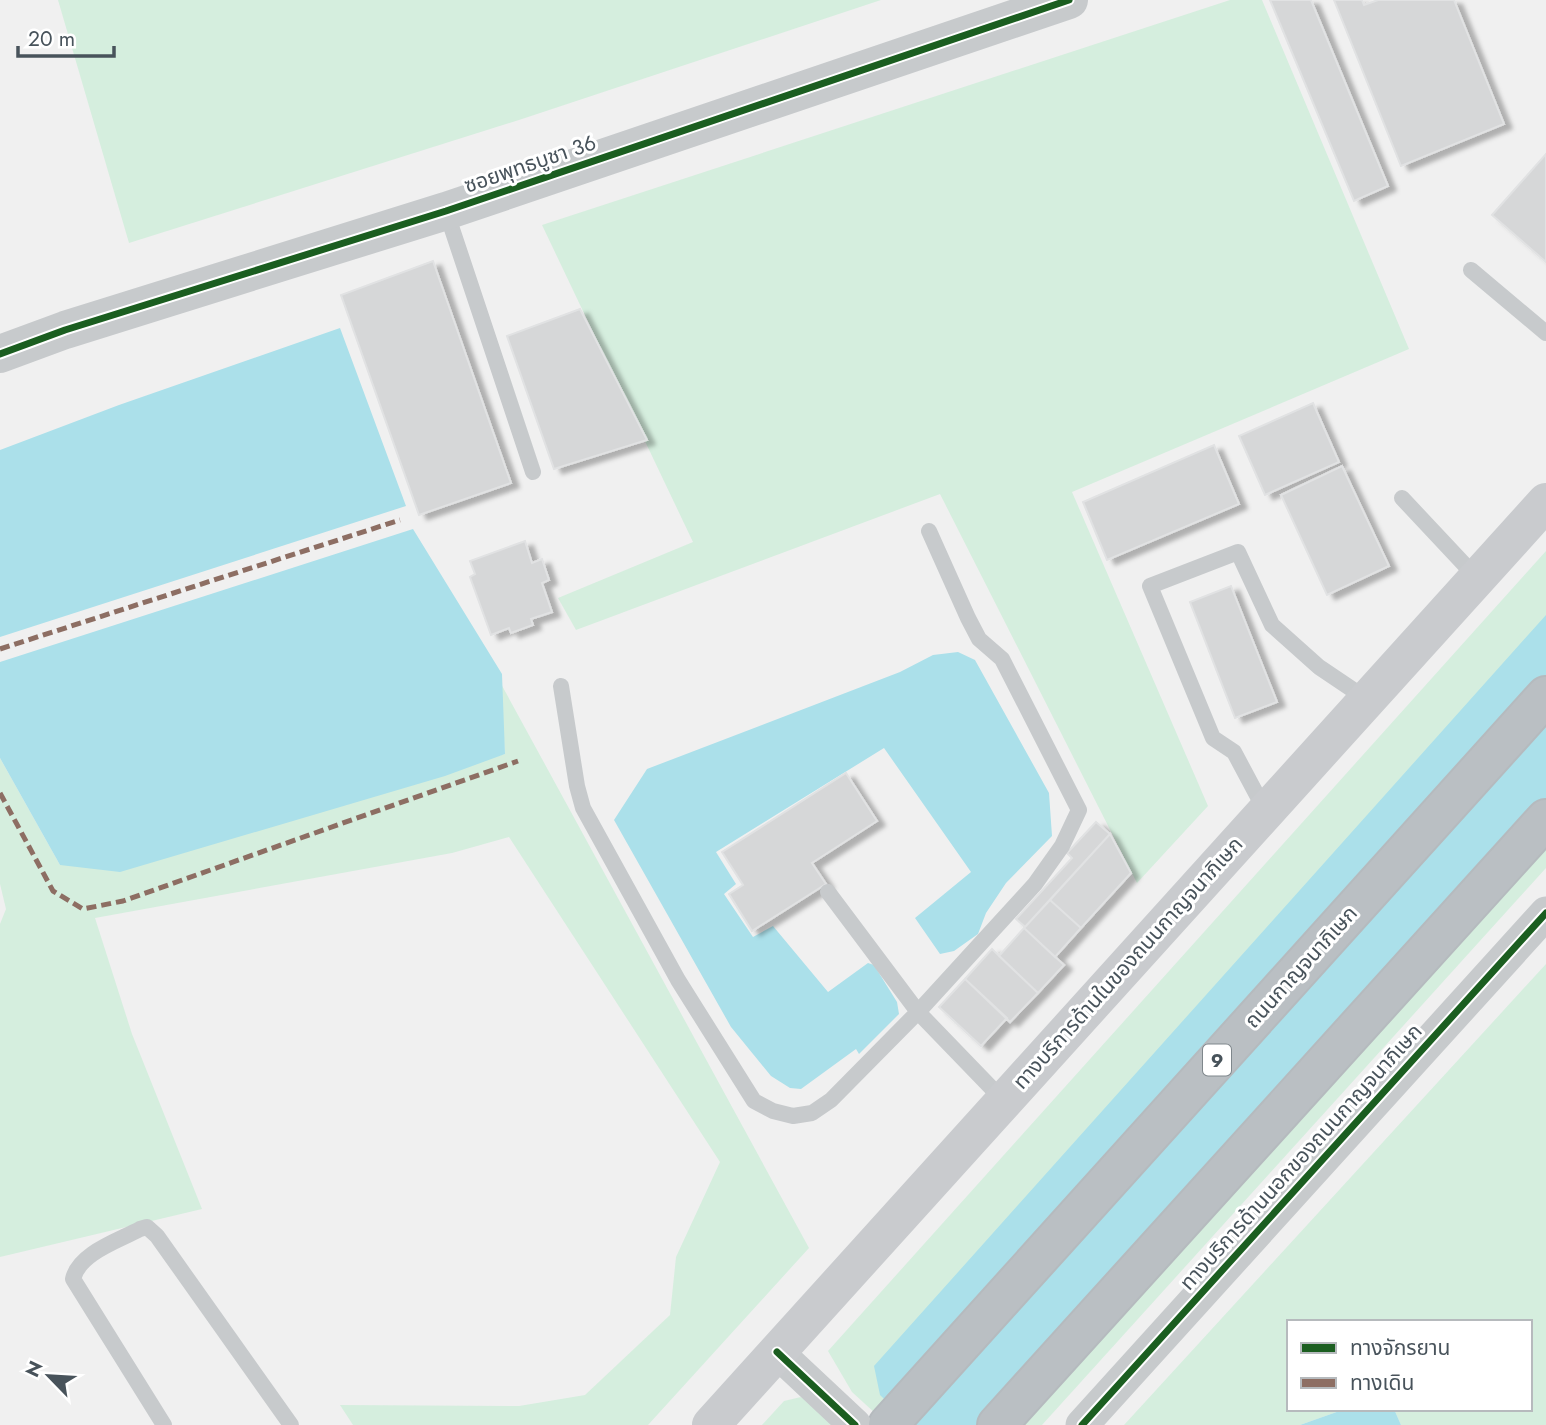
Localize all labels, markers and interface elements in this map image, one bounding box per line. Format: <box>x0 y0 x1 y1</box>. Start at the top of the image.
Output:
scale bar <box>18 14 114 58</box>
text: 20 m <box>28 24 75 54</box>
street label: ซอยพุทธบูชา 36 <box>460 127 600 201</box>
street label: ทางบริการด้านในของถนนกาญจนาภิเษก <box>1006 830 1250 1096</box>
street label: ถนนกาญจนาภิเษก <box>1238 899 1364 1035</box>
street label: ทางบริการด้านนอกของถนนกาญจนาภิเษก <box>1173 1017 1429 1297</box>
road number: 9 <box>1203 1044 1231 1076</box>
legend <box>1287 1320 1532 1411</box>
text: ทางจักรยาน <box>1350 1333 1451 1363</box>
north arrow <box>14 1341 84 1411</box>
text: N <box>19 1356 49 1382</box>
text: ทางเดิน <box>1350 1368 1414 1398</box>

